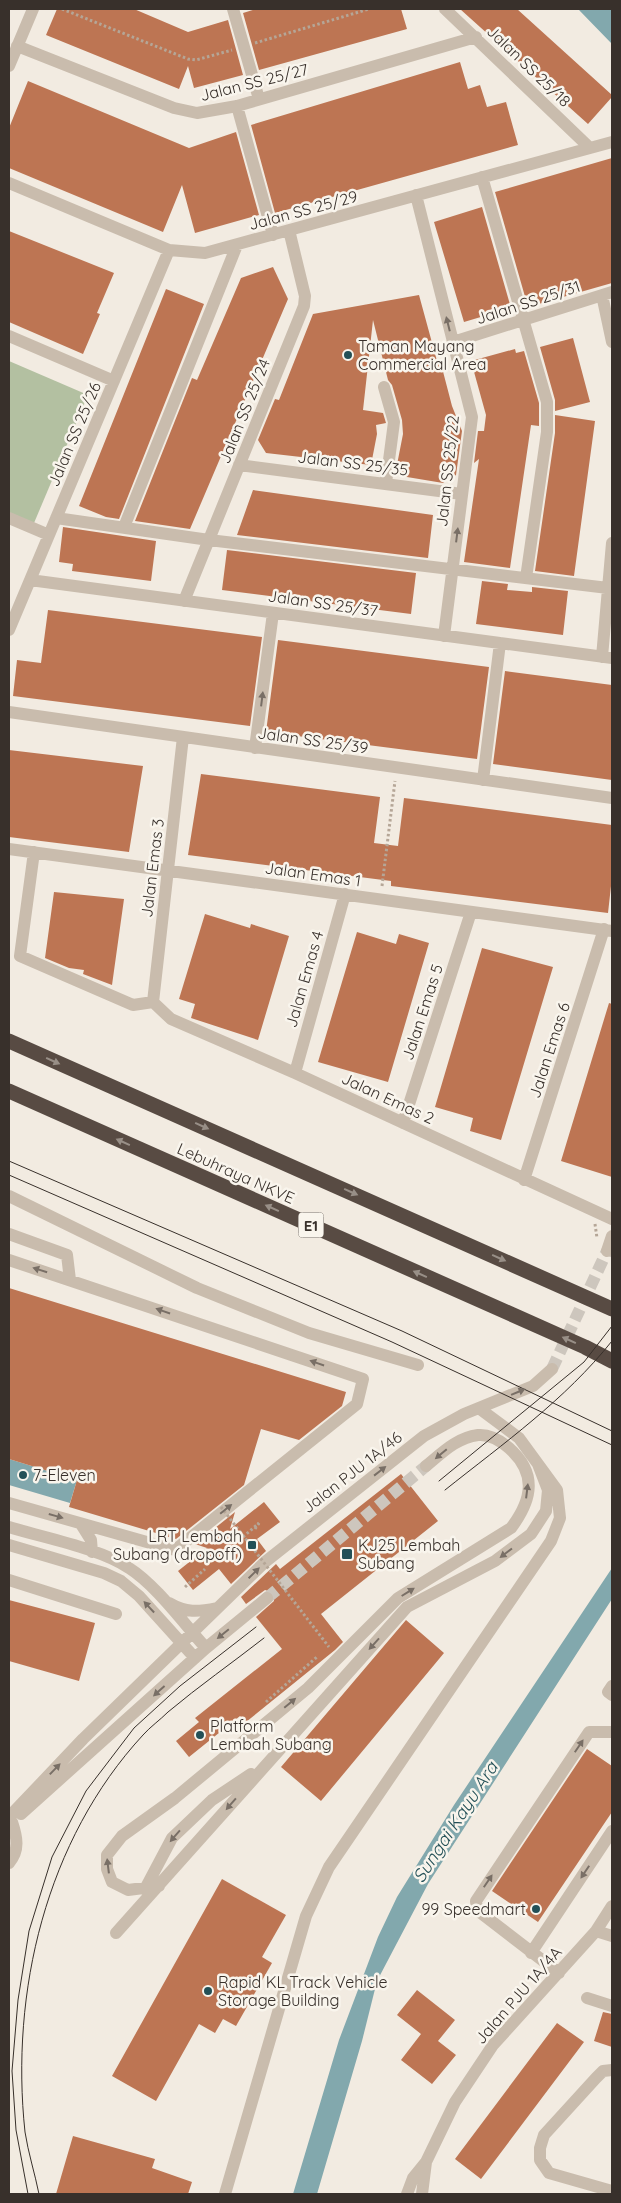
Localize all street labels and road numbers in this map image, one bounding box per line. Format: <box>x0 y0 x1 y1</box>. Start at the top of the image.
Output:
street label: Jalan SS 25/18 <box>483 21 575 111</box>
street label: Jalan SS 25/27 <box>198 59 310 105</box>
street label: Jalan SS 25/29 <box>246 186 360 234</box>
street label: Jalan SS 25/31 <box>473 276 583 328</box>
street label: Jalan SS 25/24 <box>214 356 274 466</box>
street label: Jalan SS 25/26 <box>43 378 105 489</box>
street label: Jalan SS 25/22 <box>431 414 463 528</box>
street label: Jalan SS 25/35 <box>297 446 409 480</box>
street label: Jalan SS 25/37 <box>267 585 379 621</box>
street label: Jalan SS 25/39 <box>256 722 370 758</box>
street label: Jalan Emas 3 <box>136 817 168 919</box>
street label: Jalan Emas 1 <box>264 857 362 891</box>
street label: Jalan Emas 4 <box>281 928 327 1030</box>
street label: Jalan Emas 5 <box>397 961 447 1063</box>
street label: Jalan Emas 6 <box>524 999 574 1101</box>
street label: Jalan Emas 2 <box>338 1068 438 1128</box>
street label: Lebuhraya NKVE <box>174 1138 298 1208</box>
road number: E1 <box>298 1212 324 1238</box>
street label: Jalan PJU 1A/46 <box>298 1427 406 1517</box>
street label: Jalan PJU 1A/4A <box>470 1942 566 2048</box>

